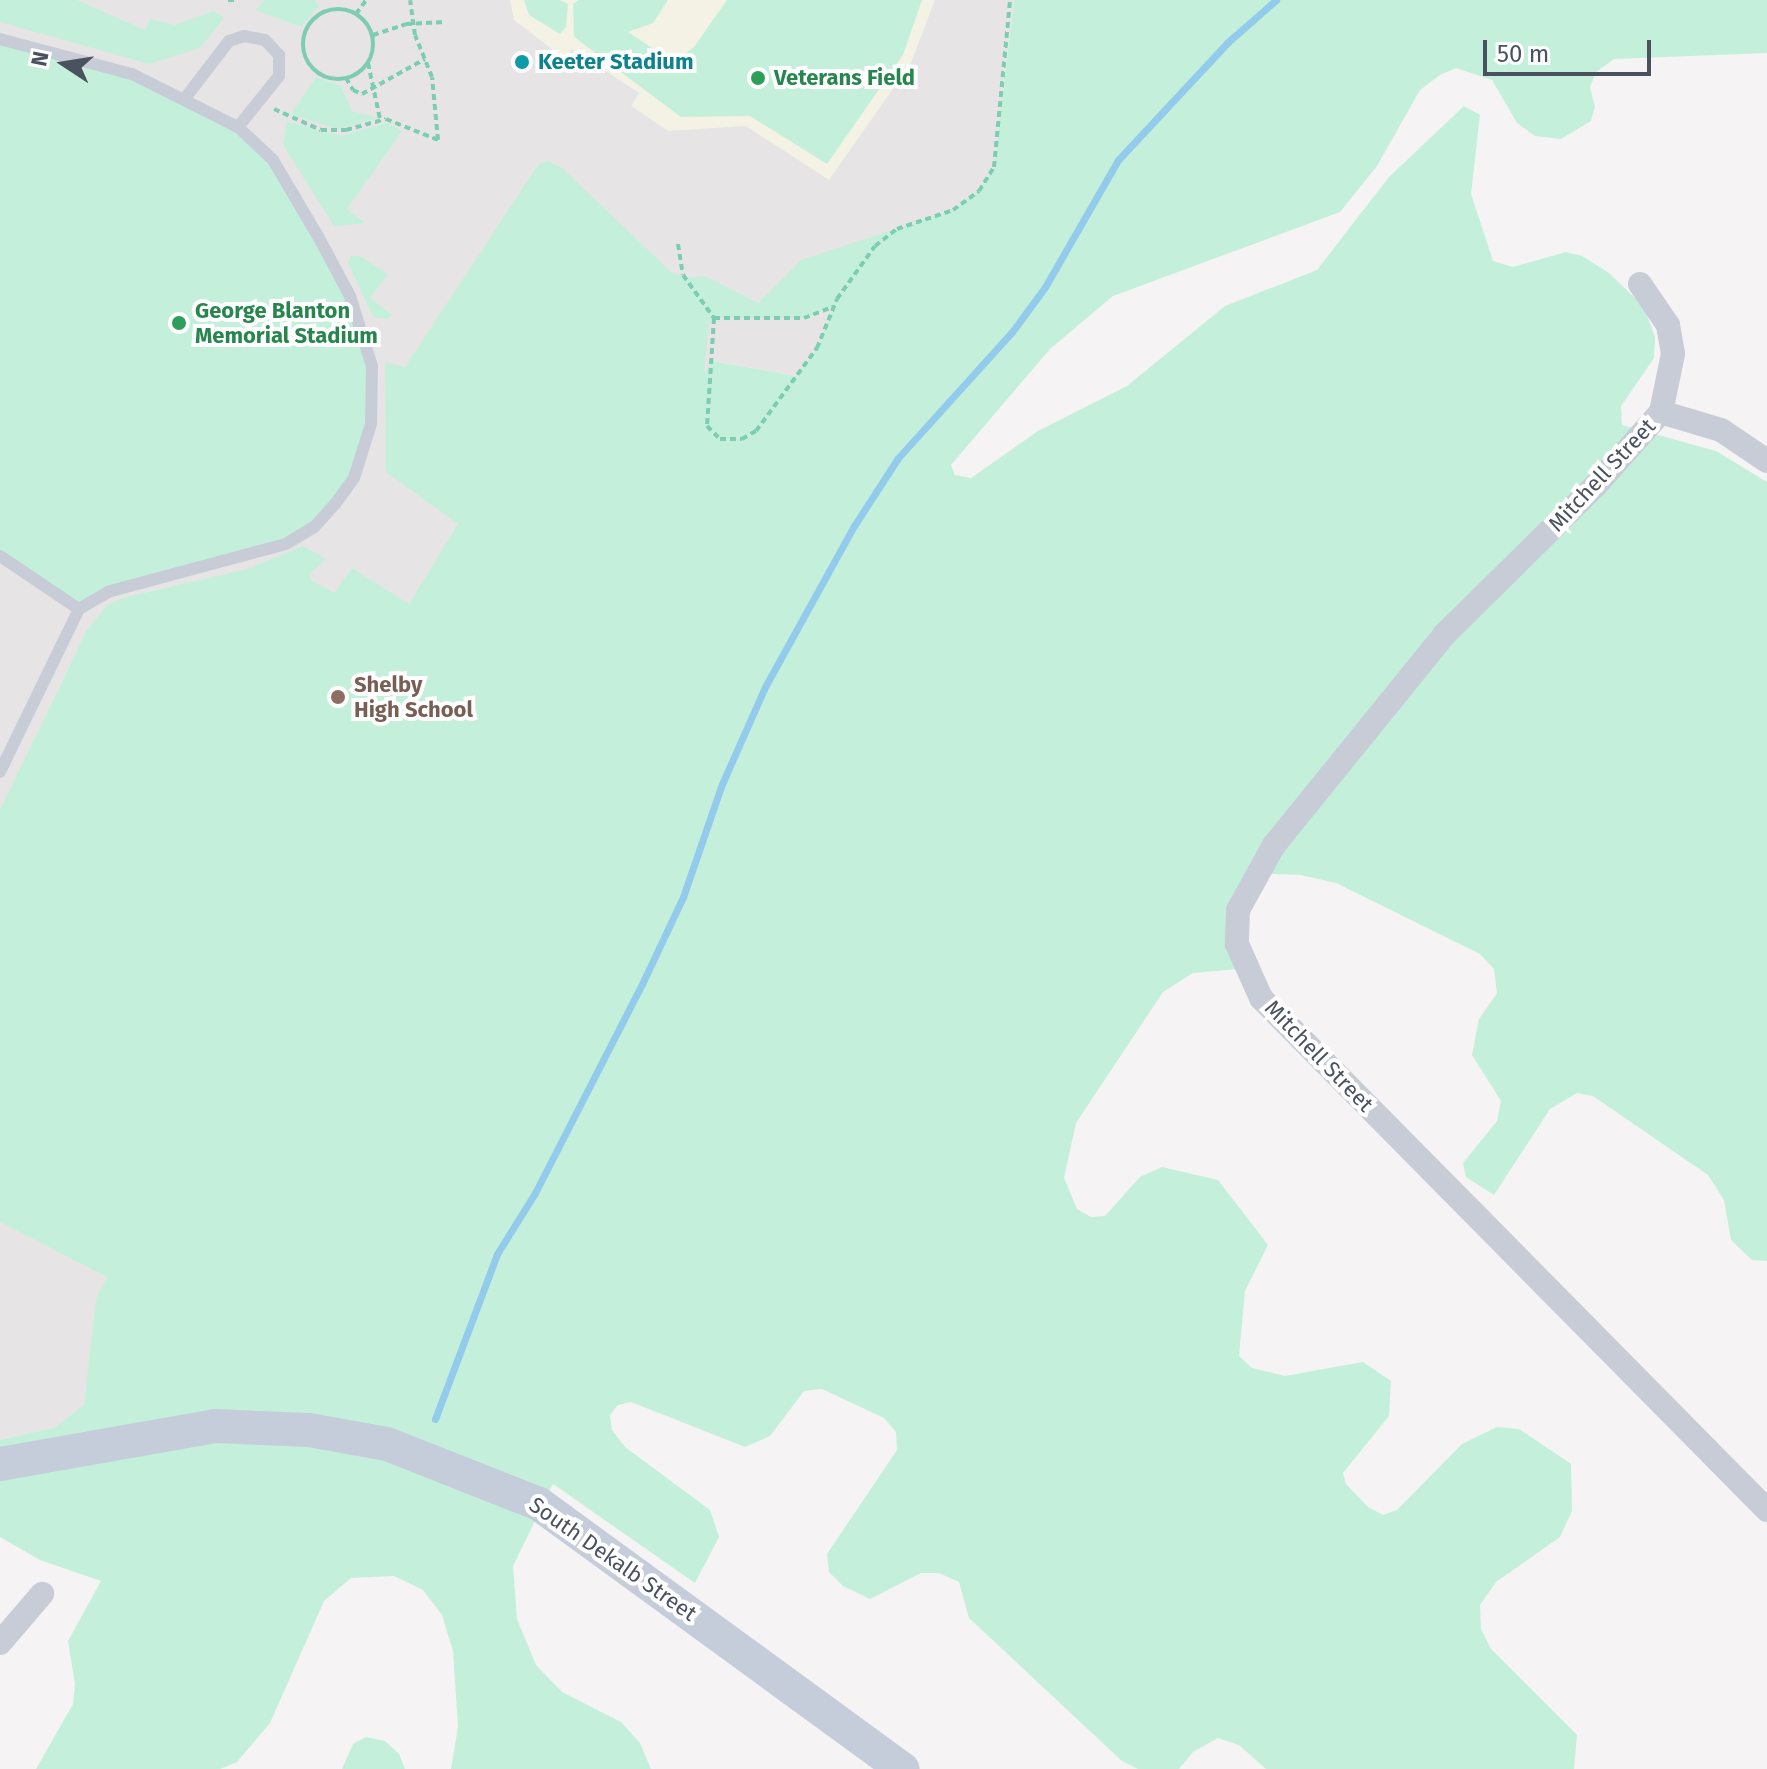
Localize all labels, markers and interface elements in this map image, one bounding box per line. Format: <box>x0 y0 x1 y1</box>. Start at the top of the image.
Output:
north arrow <box>24 24 104 104</box>
scale bar <box>1487 24 1655 74</box>
text: 50 m <box>1497 40 1549 68</box>
text: N <box>25 49 55 69</box>
place label: Keeter Stadium <box>538 49 694 75</box>
marker: Keeter Stadium <box>513 53 531 71</box>
place label: Veterans Field <box>774 65 915 91</box>
marker: Veterans Field <box>749 69 767 87</box>
place label: George Blanton Memorial Stadium <box>195 297 378 348</box>
marker: George Blanton Memorial Stadium <box>170 314 188 332</box>
street label: Mitchell Street <box>1543 413 1661 537</box>
place label: Shelby High School <box>354 671 473 722</box>
marker: Shelby High School <box>329 688 347 706</box>
street label: Mitchell Street <box>1259 995 1379 1117</box>
street label: South Dekalb Street <box>524 1491 702 1627</box>

